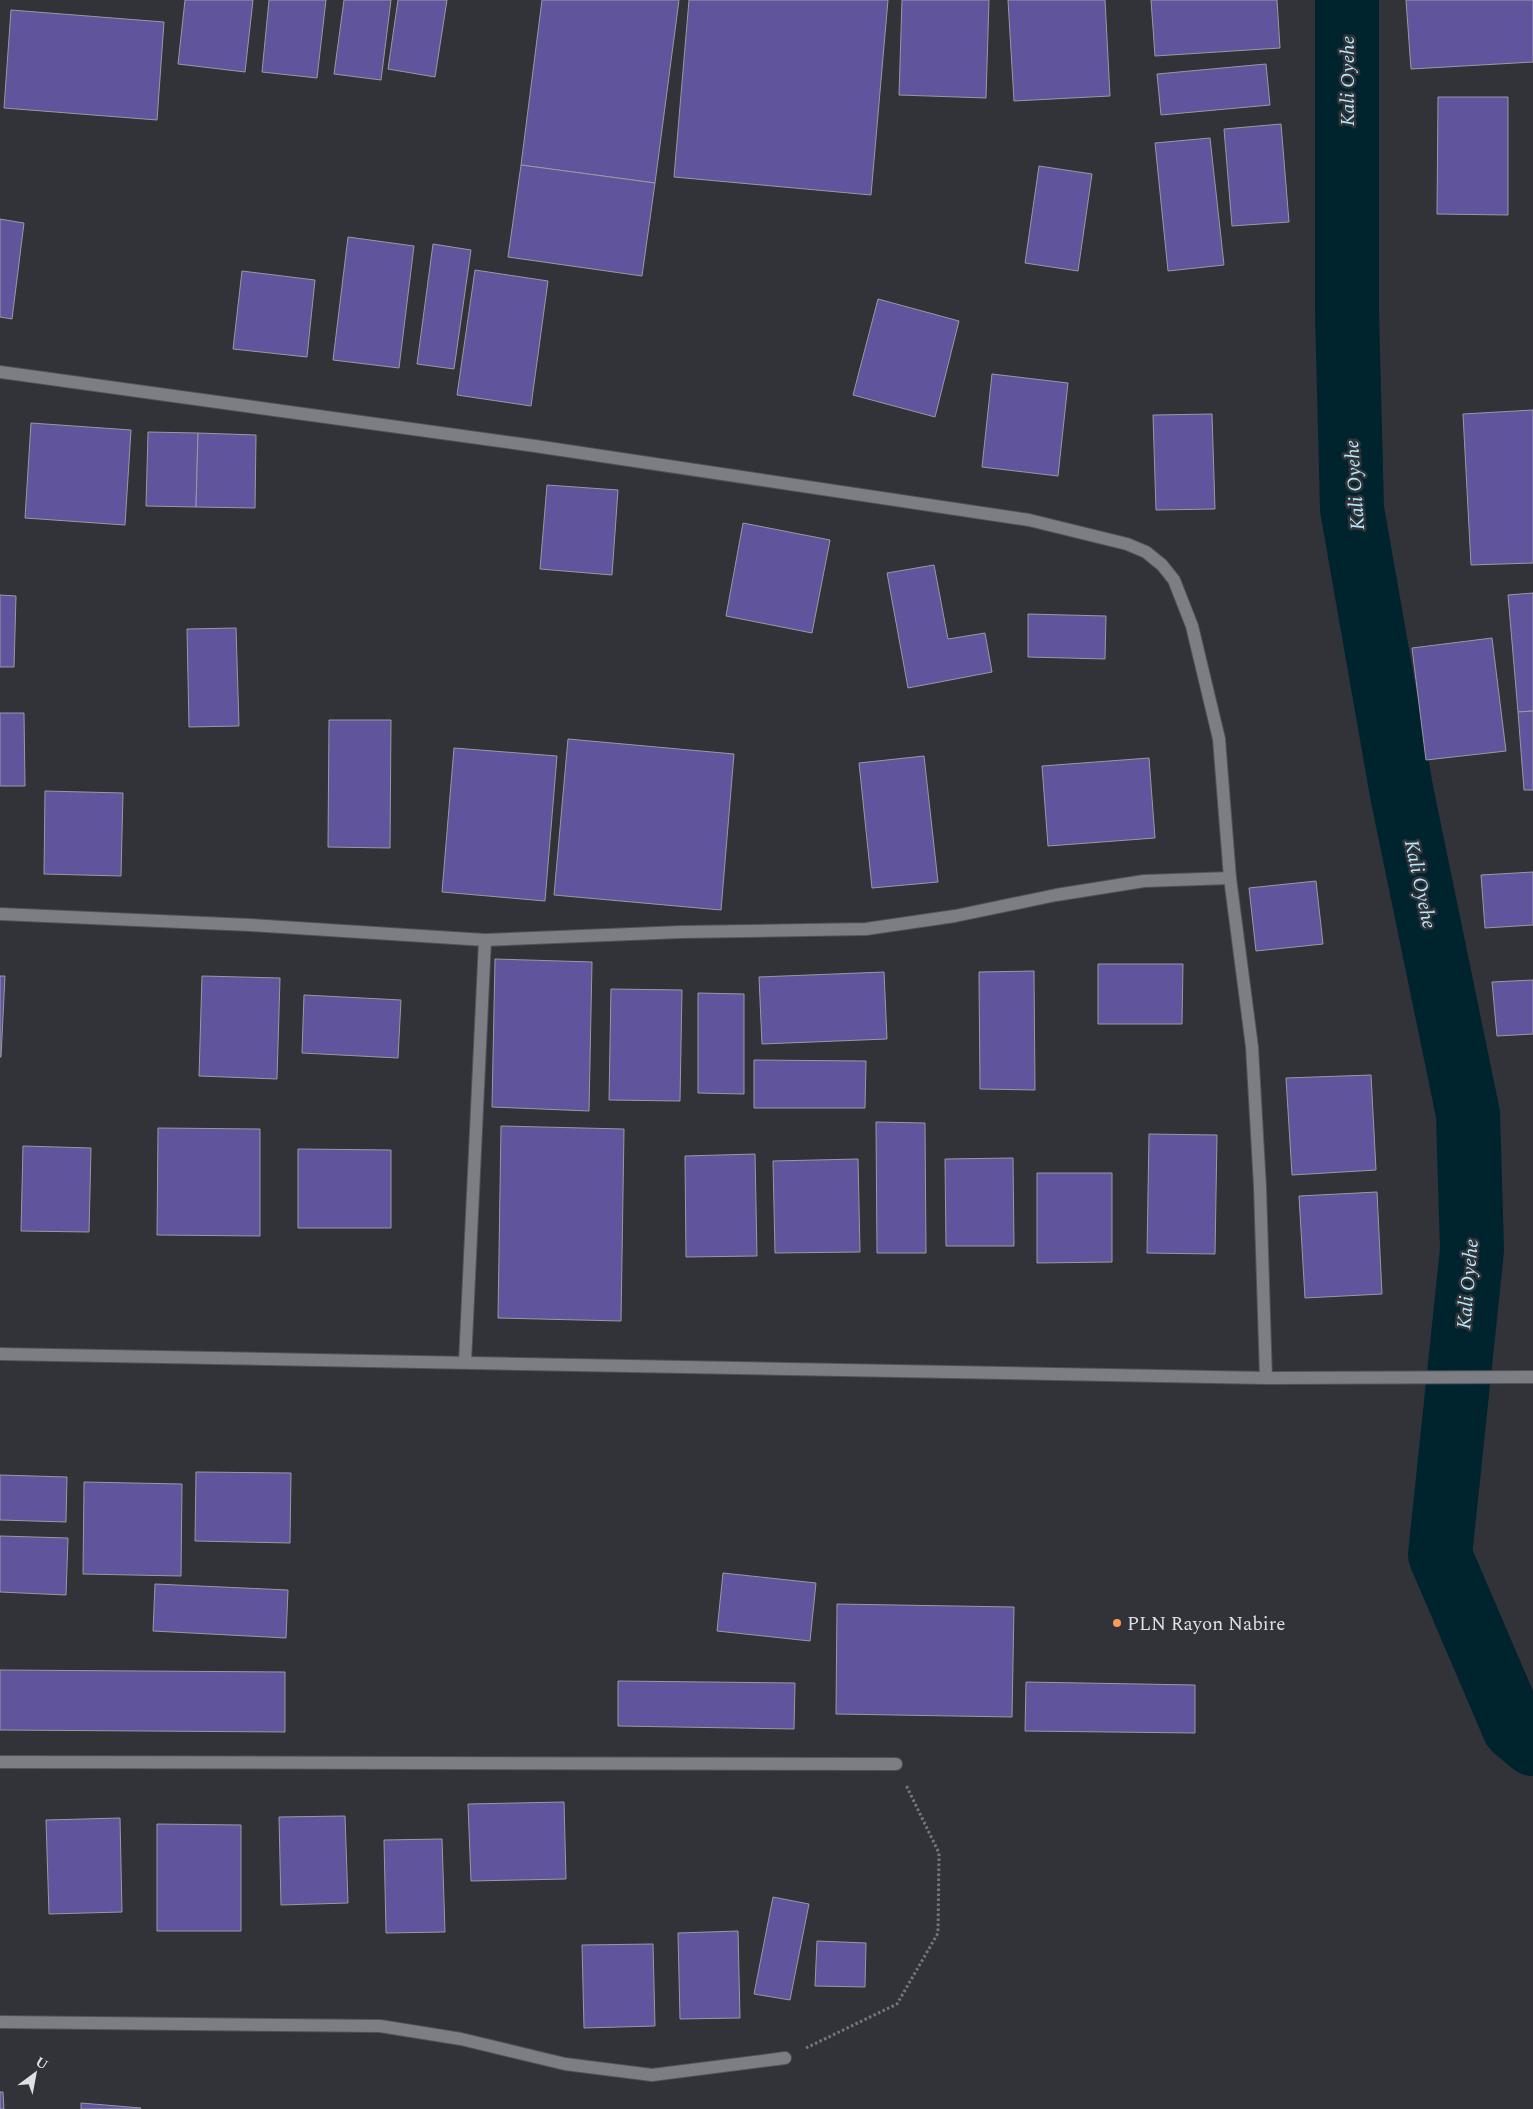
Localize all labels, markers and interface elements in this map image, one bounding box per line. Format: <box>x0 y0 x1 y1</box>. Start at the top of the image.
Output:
water label: Kali Oyehe <box>1333 36 1363 126</box>
water label: Kali Oyehe <box>1337 439 1373 531</box>
water label: Kali Oyehe <box>1396 837 1444 932</box>
water label: Kali Oyehe <box>1449 1238 1487 1330</box>
place label: PLN Rayon Nabire <box>1127 1610 1286 1639</box>
marker: PLN Rayon Nabire <box>1111 1617 1123 1629</box>
north arrow <box>10 2049 60 2099</box>
text: U <box>31 2051 52 2076</box>

